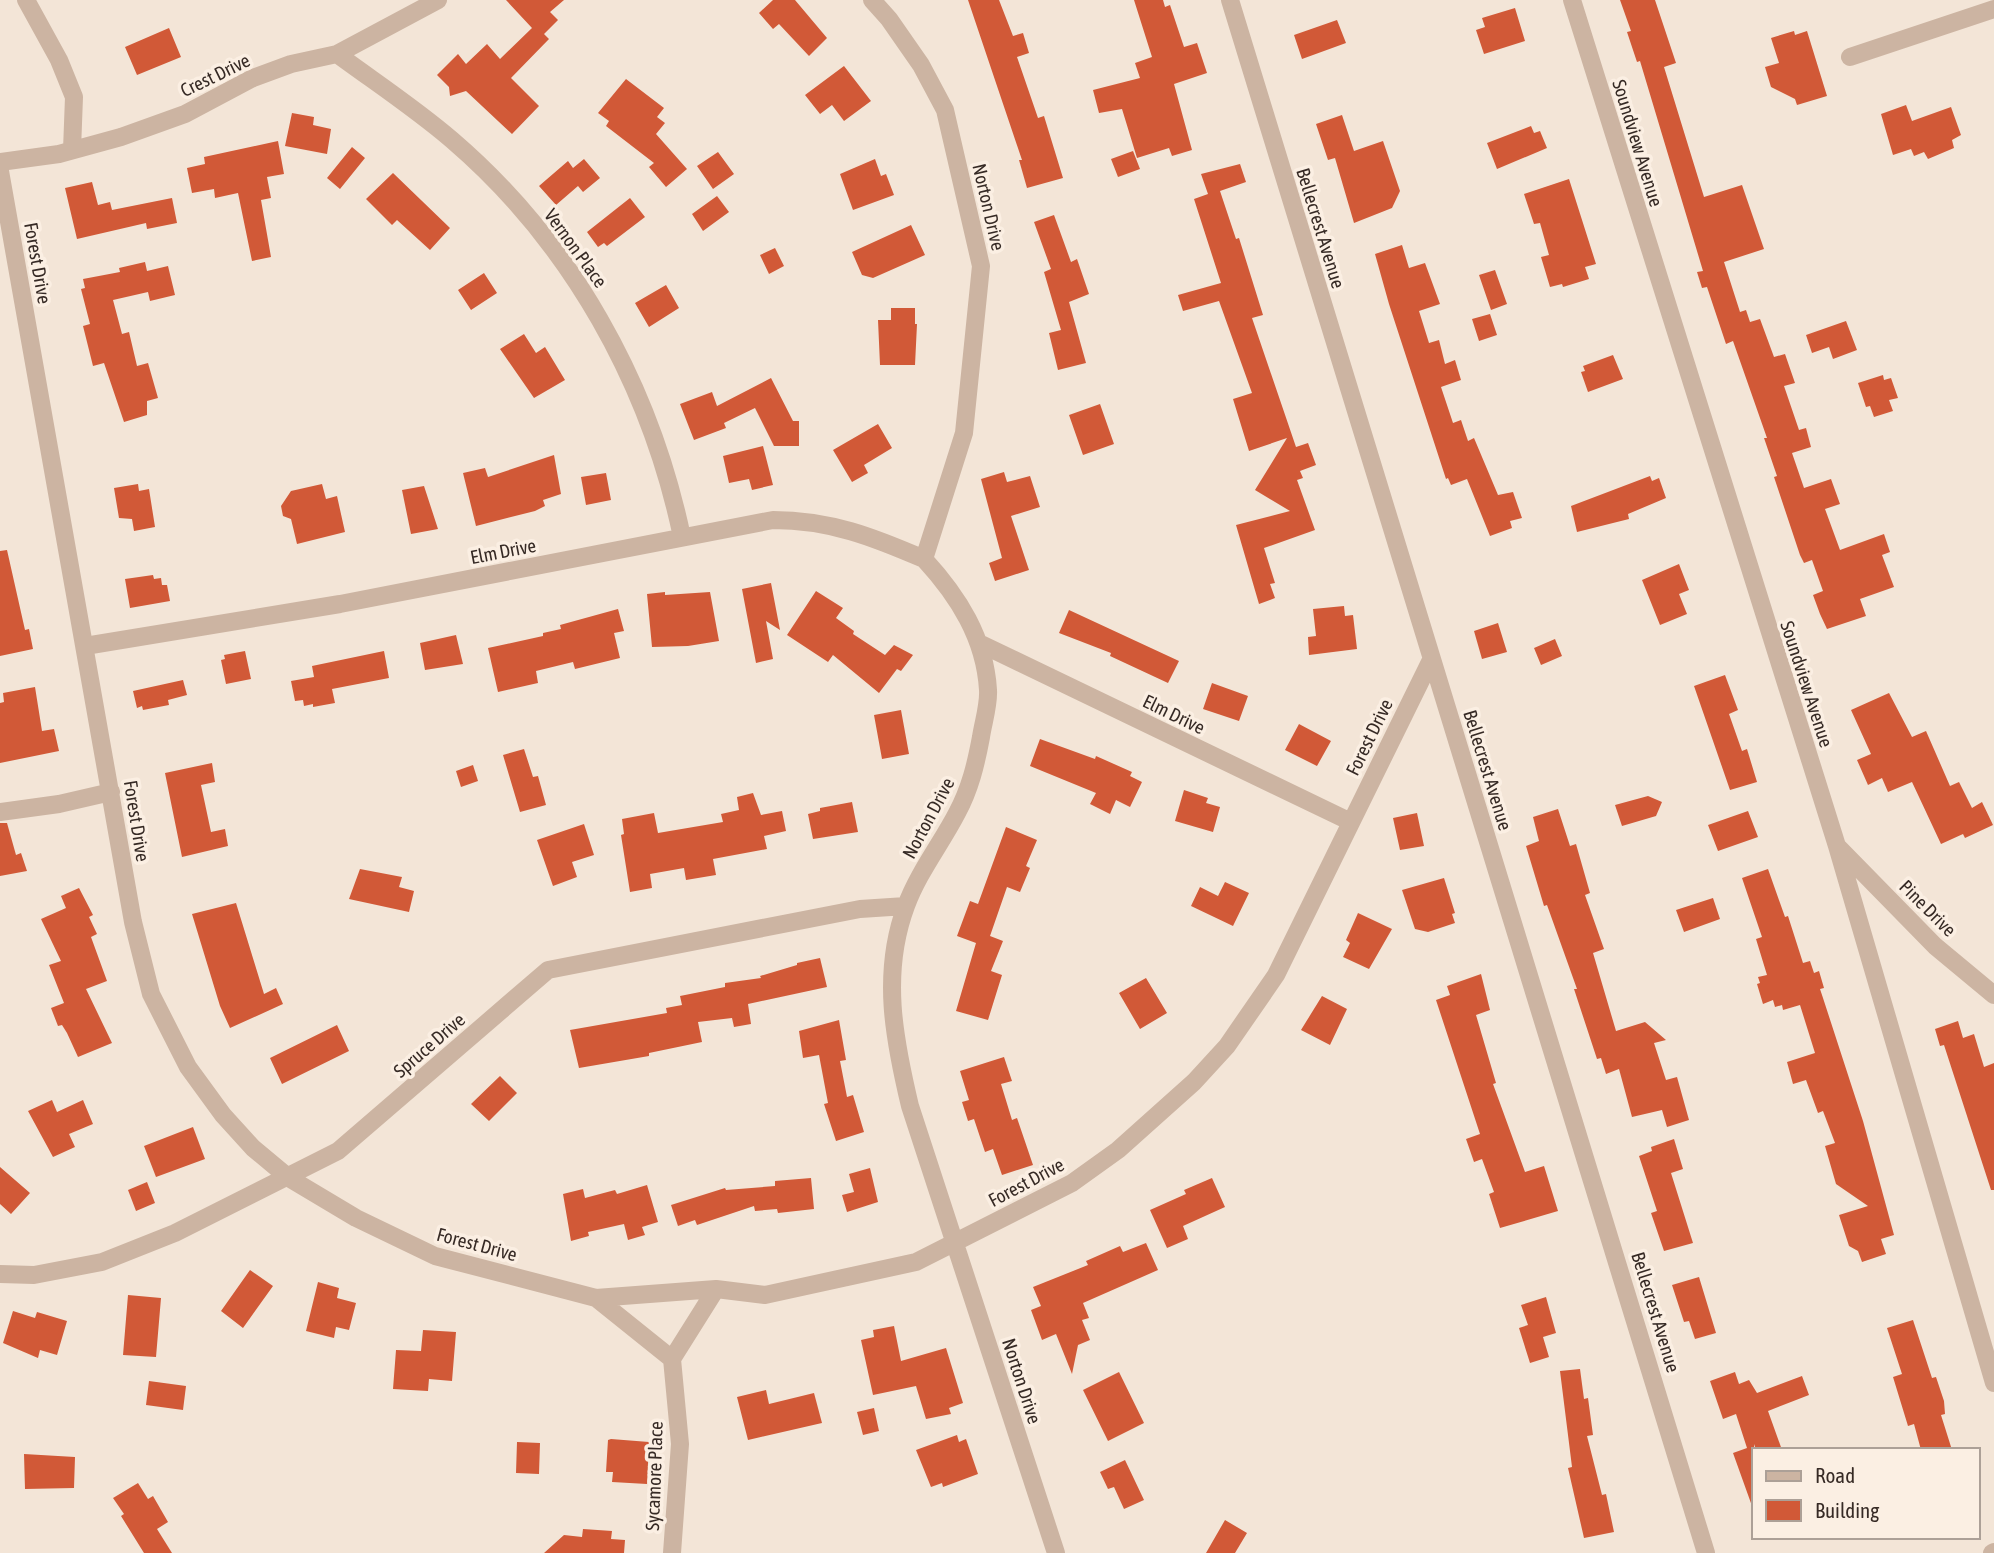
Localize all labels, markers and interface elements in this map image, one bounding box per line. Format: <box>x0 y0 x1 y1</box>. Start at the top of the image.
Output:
street label: Crest Drive <box>177 49 253 101</box>
street label: Soundview Avenue <box>1608 77 1668 209</box>
street label: Norton Drive <box>968 161 1010 253</box>
street label: Bellecrest Avenue <box>1292 165 1350 291</box>
street label: Vernon Place <box>540 204 612 292</box>
street label: Forest Drive <box>20 221 56 305</box>
street label: Elm Drive <box>468 534 538 568</box>
street label: Soundview Avenue <box>1776 618 1838 750</box>
street label: Elm Drive <box>1139 690 1209 738</box>
street label: Forest Drive <box>1341 695 1397 779</box>
street label: Bellecrest Avenue <box>1459 707 1517 833</box>
street label: Norton Drive <box>898 774 958 862</box>
street label: Forest Drive <box>120 779 154 863</box>
street label: Pine Drive <box>1895 875 1961 941</box>
street label: Spruce Drive <box>389 1008 469 1082</box>
street label: Forest Drive <box>985 1153 1067 1211</box>
street label: Forest Drive <box>434 1223 520 1265</box>
street label: Bellecrest Avenue <box>1627 1249 1685 1375</box>
street label: Norton Drive <box>998 1336 1046 1426</box>
street label: Sycamore Place <box>641 1421 667 1531</box>
legend <box>1752 1448 1980 1539</box>
text: Road <box>1815 1463 1855 1487</box>
text: Building <box>1815 1498 1879 1522</box>

